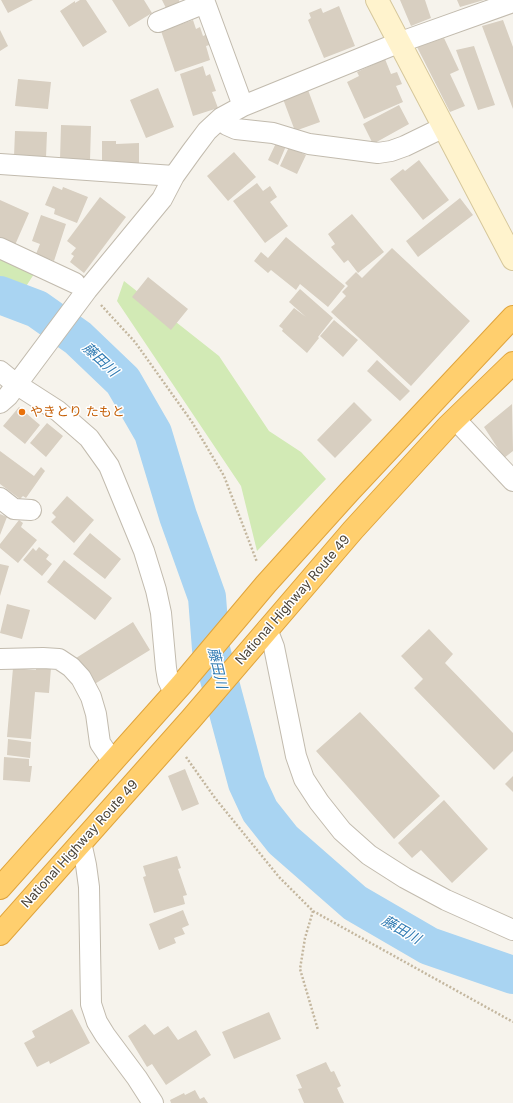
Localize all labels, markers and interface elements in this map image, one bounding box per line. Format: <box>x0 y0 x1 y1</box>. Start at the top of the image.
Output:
water label: 藤田川 <box>79 340 121 380</box>
place label: やきとり たもと <box>30 404 125 420</box>
marker: やきとり たもと <box>17 407 27 417</box>
street label: National Highway Route 49 <box>232 532 354 668</box>
water label: 藤田川 <box>204 646 230 690</box>
street label: National Highway Route 49 <box>18 777 142 911</box>
water label: 藤田川 <box>379 912 423 948</box>

